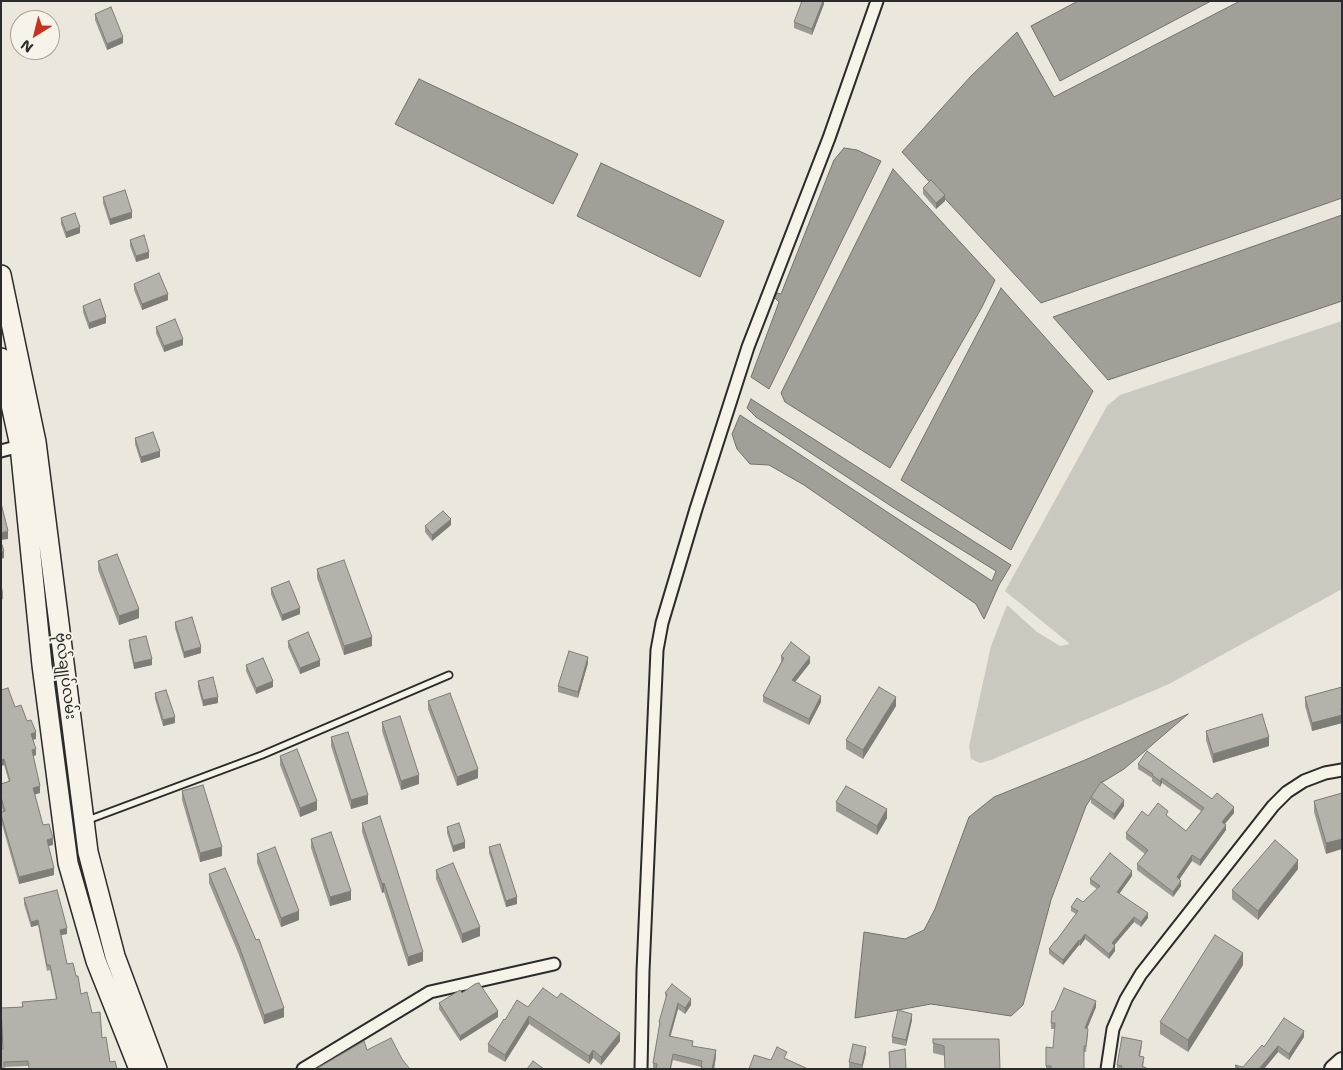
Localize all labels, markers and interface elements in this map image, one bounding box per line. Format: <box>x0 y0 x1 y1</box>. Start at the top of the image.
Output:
north arrow <box>10 10 60 60</box>
text: N <box>17 36 37 57</box>
street label: ဗိုလ်ချုပ်လမ်း <box>51 632 79 720</box>

